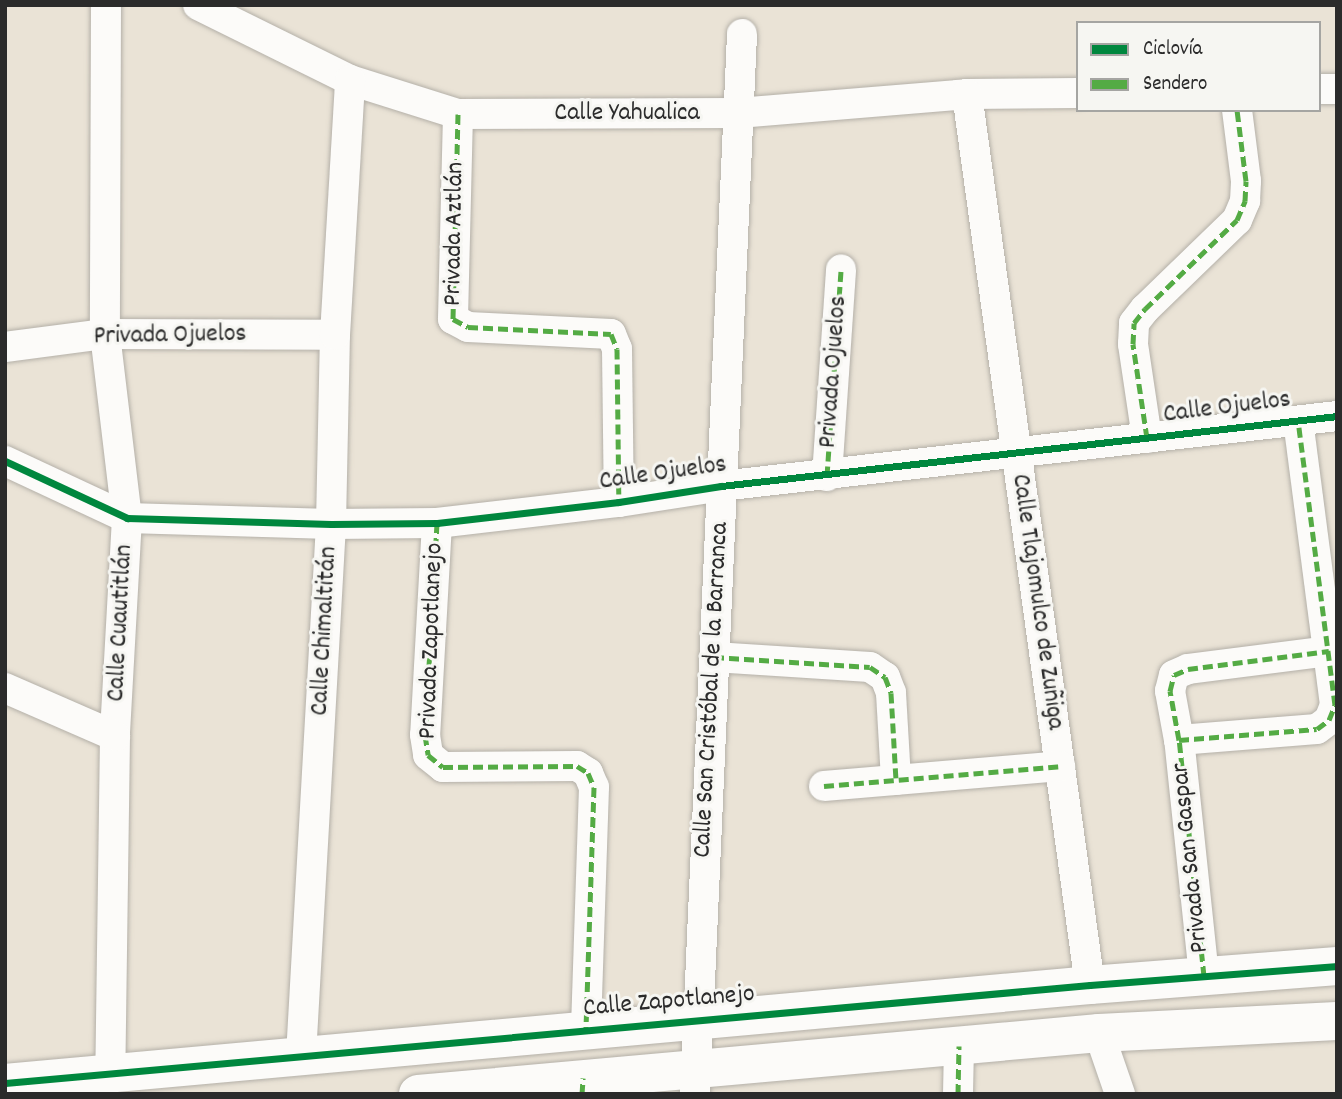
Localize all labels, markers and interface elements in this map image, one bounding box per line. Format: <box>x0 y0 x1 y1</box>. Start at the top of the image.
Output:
legend <box>1076 21 1321 112</box>
text: Ciclovía <box>1143 35 1202 65</box>
text: Sendero <box>1143 70 1207 100</box>
street label: Calle Yahualica <box>554 98 700 130</box>
street label: Privada Aztlán <box>438 162 472 306</box>
street label: Privada Ojuelos <box>813 295 855 449</box>
street label: Privada Ojuelos <box>93 319 247 353</box>
street label: Calle Ojuelos <box>1162 385 1292 431</box>
street label: Calle Ojuelos <box>598 450 728 498</box>
street label: Calle Tlajomulco de Zuñiga <box>1004 472 1070 732</box>
street label: Calle San Cristóbal de la Barranca <box>688 521 736 859</box>
street label: Privada Zapotlanejo <box>413 542 451 740</box>
street label: Calle Cuautitlán <box>101 544 141 702</box>
street label: Calle Chimaltitán <box>305 546 345 716</box>
street label: Privada San Gaspar <box>1165 761 1217 955</box>
street label: Calle Zapotlanejo <box>582 979 756 1025</box>

